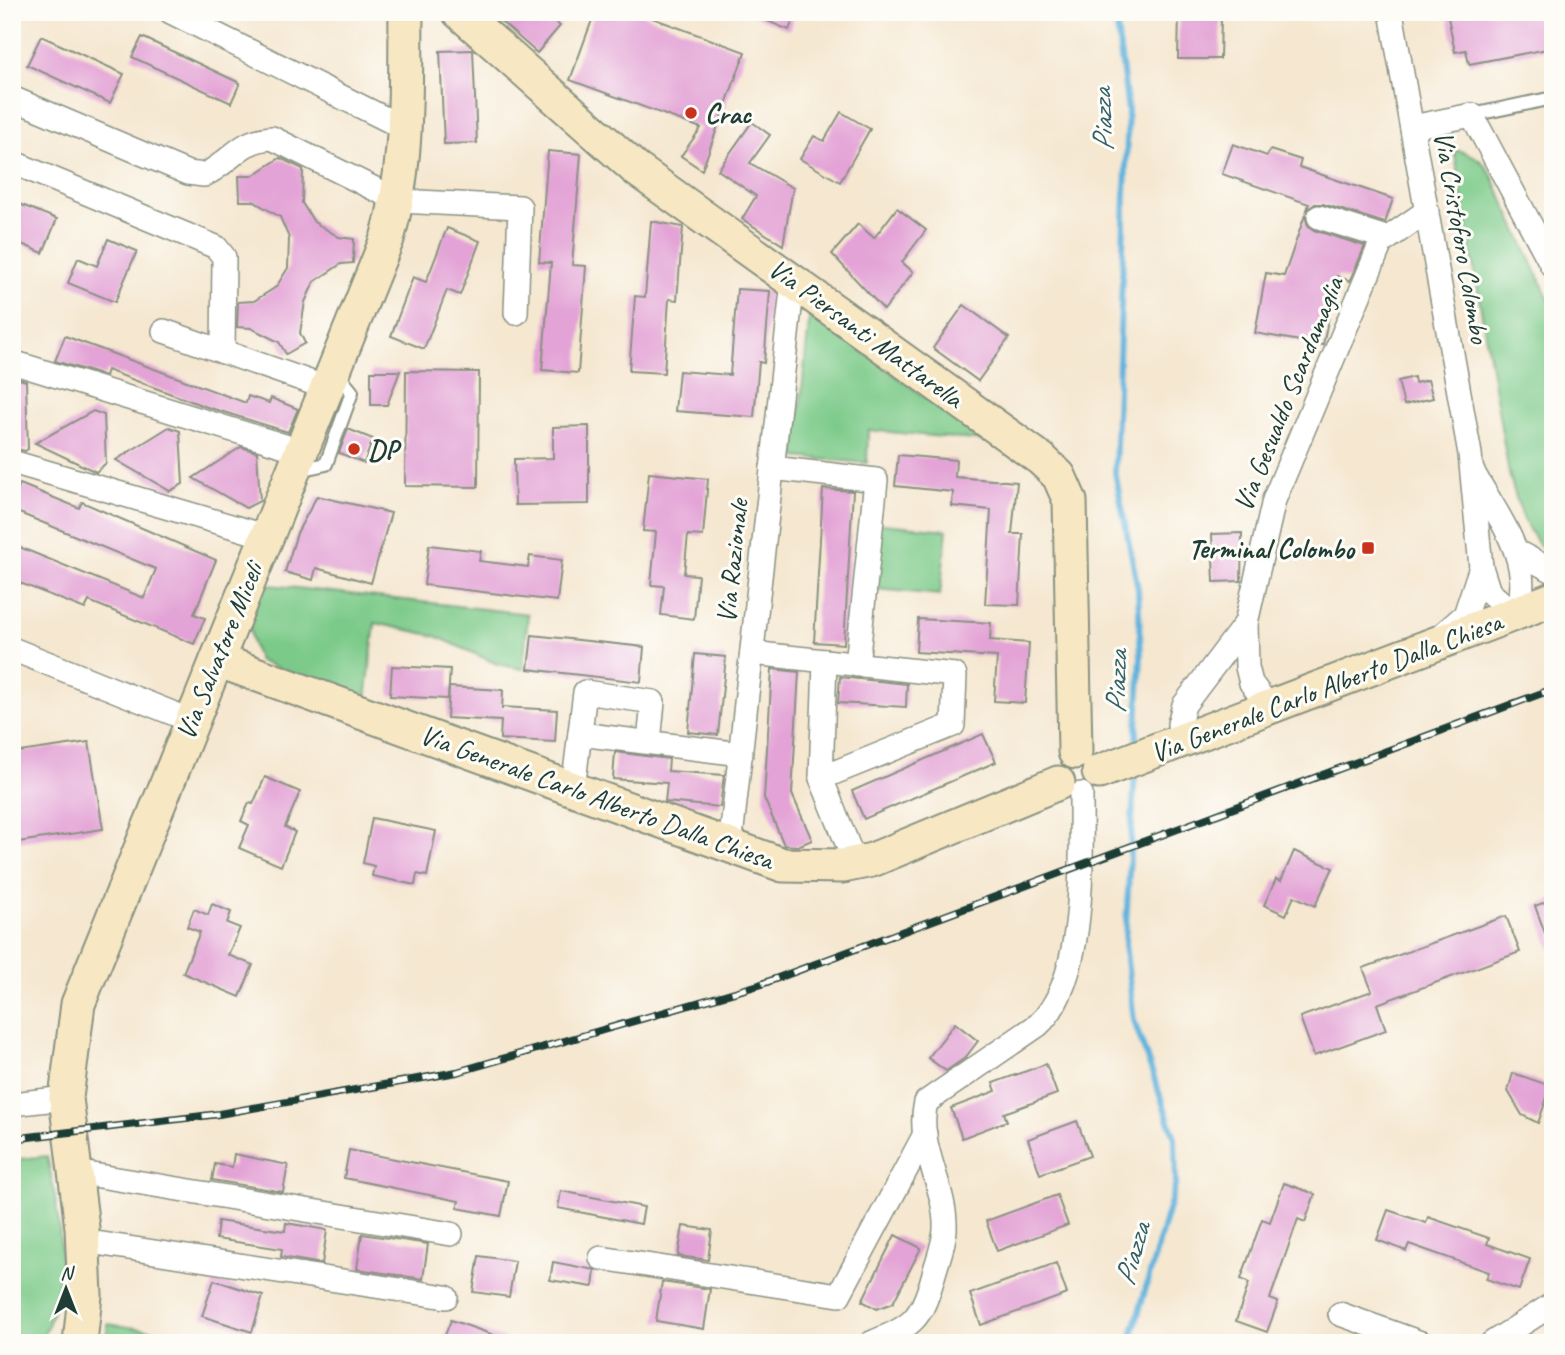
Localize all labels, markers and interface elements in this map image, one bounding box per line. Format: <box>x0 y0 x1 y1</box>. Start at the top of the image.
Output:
water label: Piazza <box>1082 84 1122 152</box>
place label: Crac <box>705 96 753 131</box>
marker: Crac <box>683 105 699 121</box>
street label: Via Cristoforo Colombo <box>1426 128 1498 348</box>
street label: Via Piersanti Mattarella <box>762 251 972 416</box>
street label: Via Gesualdo Scardamaglia <box>1225 270 1352 516</box>
place label: DP <box>368 432 401 467</box>
marker: DP <box>346 441 362 457</box>
street label: Via Razionale <box>708 495 756 625</box>
place label: Terminal Colombo <box>1188 531 1356 566</box>
marker: Terminal Colombo <box>1360 540 1376 556</box>
street label: Via Salvatore Miceli <box>168 554 272 745</box>
street label: Via Generale Carlo Alberto Dalla Chiesa <box>1145 603 1509 770</box>
water label: Piazza <box>1096 646 1136 714</box>
street label: Via Generale Carlo Alberto Dalla Chiesa <box>416 717 781 878</box>
water label: Piazza <box>1105 1215 1160 1290</box>
north arrow <box>32 1254 102 1324</box>
text: N <box>60 1261 75 1285</box>

